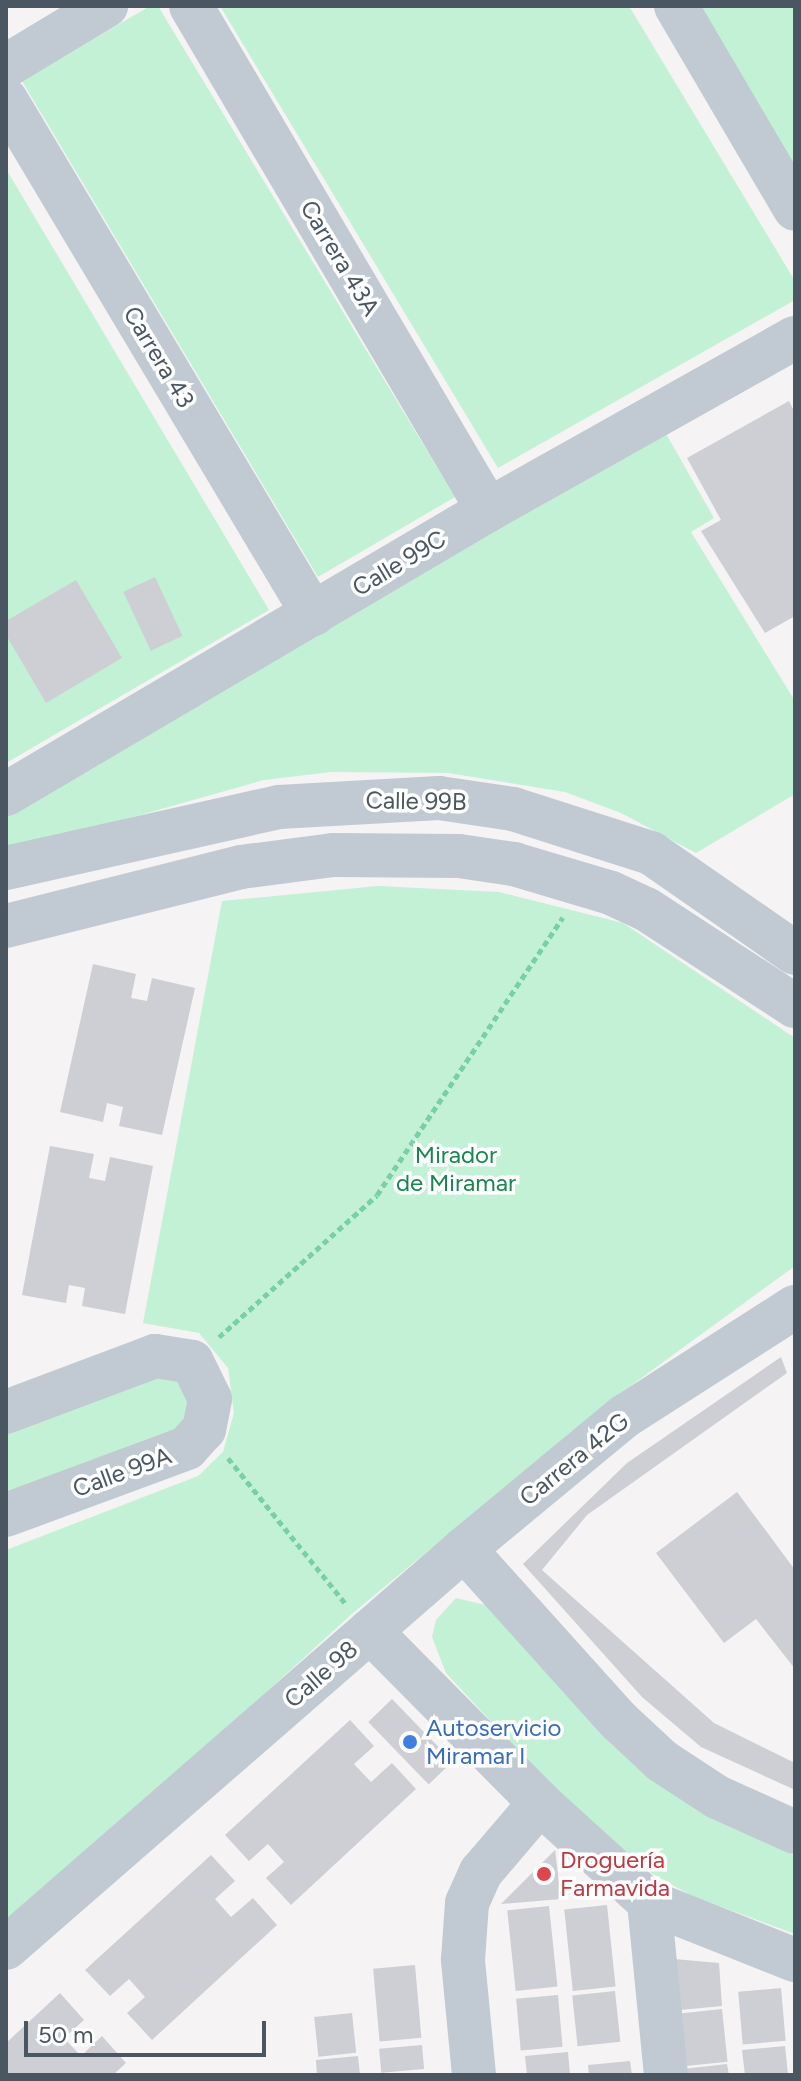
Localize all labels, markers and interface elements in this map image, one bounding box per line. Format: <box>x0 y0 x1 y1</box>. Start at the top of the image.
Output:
street label: Carrera 43A <box>294 195 386 321</box>
street label: Carrera 43 <box>118 301 200 413</box>
street label: Calle 99C <box>347 524 451 602</box>
street label: Calle 99B <box>365 786 467 816</box>
park label: Mirador de Miramar <box>396 1141 516 1197</box>
street label: Carrera 42G <box>514 1406 634 1512</box>
street label: Calle 99A <box>69 1441 175 1503</box>
street label: Calle 98 <box>279 1634 363 1714</box>
place label: Autoservicio Miramar I <box>426 1714 561 1770</box>
marker: Autoservicio Miramar I <box>401 1733 419 1751</box>
place label: Droguería Farmavida <box>560 1846 670 1902</box>
marker: Droguería Farmavida <box>535 1865 553 1883</box>
scale bar <box>28 2005 270 2055</box>
text: 50 m <box>38 2020 94 2049</box>

